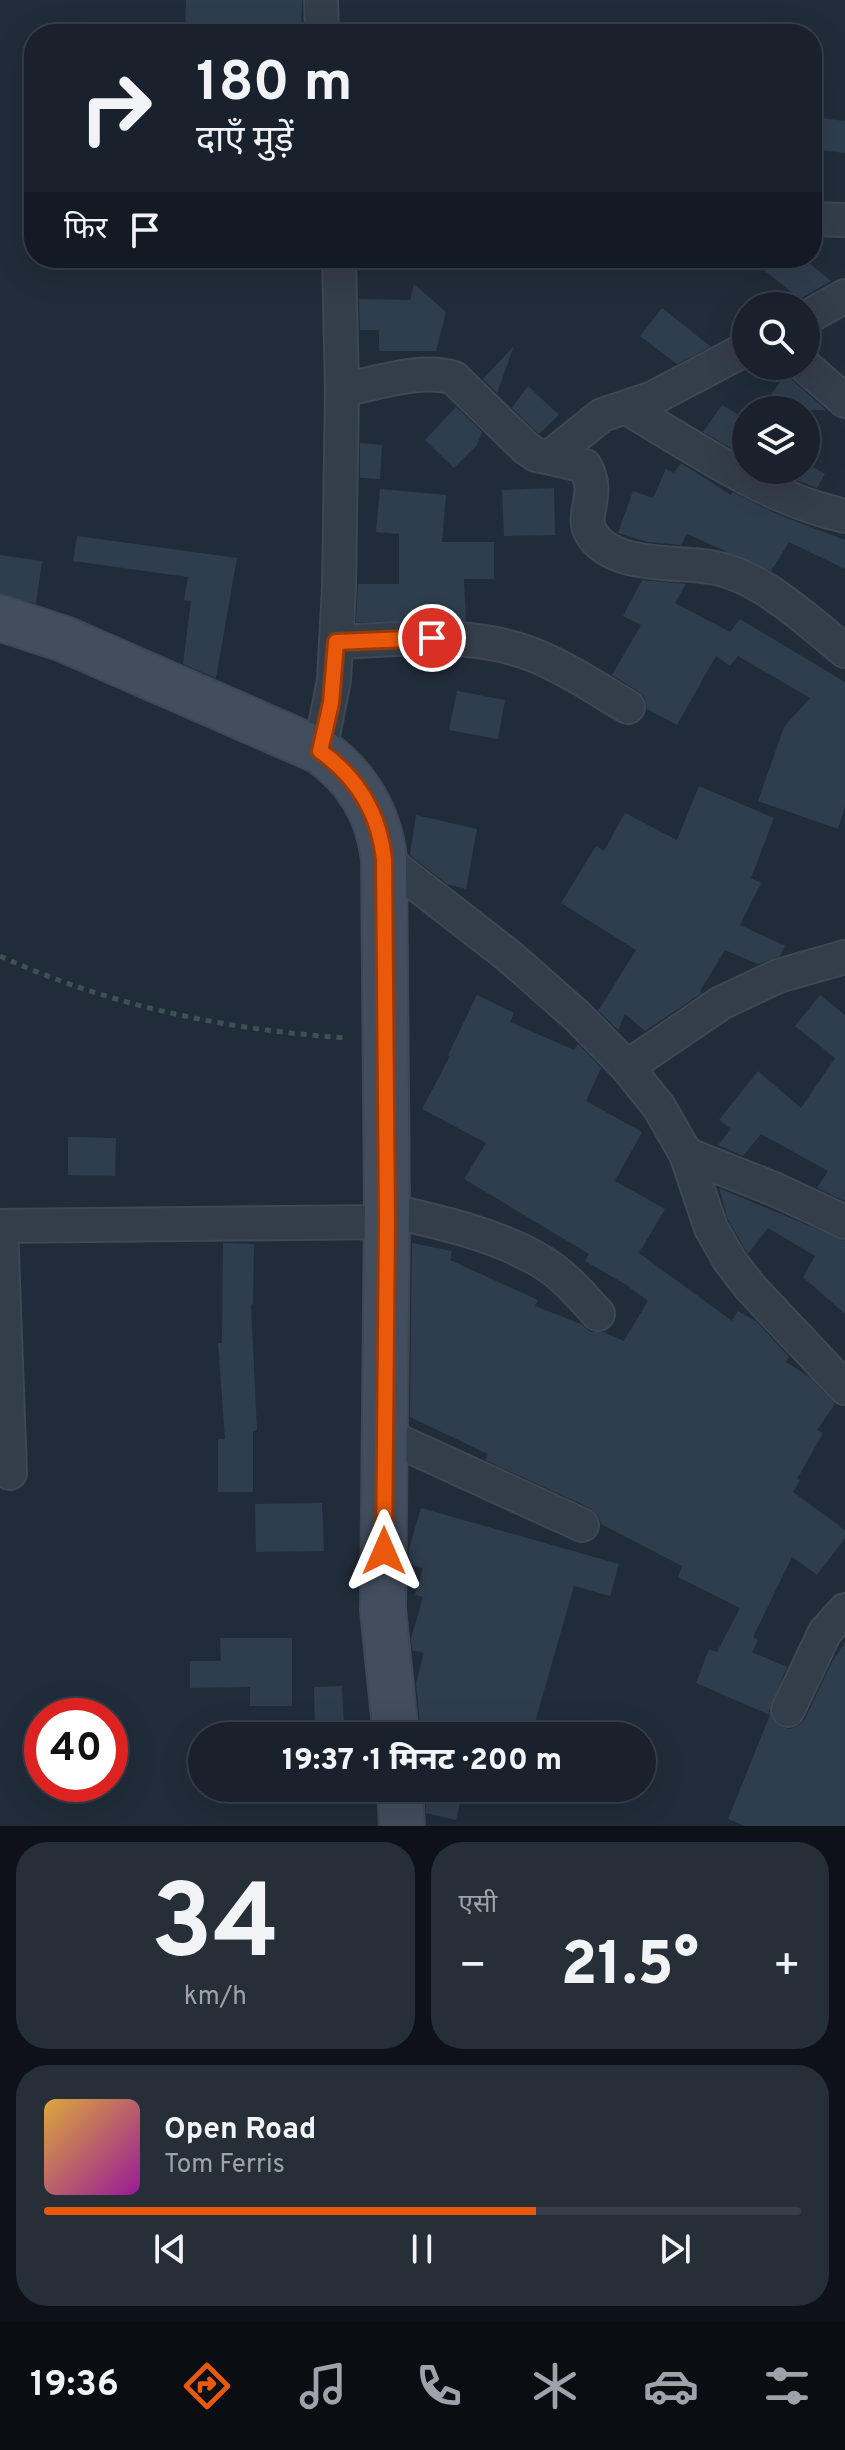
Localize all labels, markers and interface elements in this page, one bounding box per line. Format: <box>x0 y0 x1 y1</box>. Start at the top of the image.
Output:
text: 180 m <box>196 50 353 120</box>
icon: right <box>64 56 168 160</box>
text: दाएँ मुड़ें <box>196 119 294 165</box>
icon: arrive <box>123 208 167 252</box>
text: फिर <box>64 212 107 249</box>
map controls <box>732 292 820 484</box>
button: search <box>732 292 820 380</box>
button: layers <box>732 396 820 484</box>
pin <box>398 604 466 672</box>
icon: arrive <box>410 616 454 660</box>
position arrow <box>342 1509 426 1593</box>
speed limit sign: 40 <box>24 1698 128 1802</box>
text: 19:37 · 1 मिनट · 200 m <box>282 1743 562 1780</box>
text: 34 <box>151 1863 280 1995</box>
text: एसी <box>459 1889 497 1922</box>
text: 21.5° <box>561 1930 699 2006</box>
text: − <box>459 1940 487 1996</box>
text: + <box>773 1940 801 1996</box>
text: km/h <box>184 1981 247 2014</box>
text: Open Road <box>164 2112 316 2149</box>
text: Tom Ferris <box>164 2149 285 2182</box>
icon: previous <box>148 2227 192 2271</box>
icon: pause <box>400 2227 444 2271</box>
icon: next <box>653 2227 697 2271</box>
icon: directions <box>179 2358 235 2414</box>
icon: music <box>295 2358 351 2414</box>
icon: phone <box>411 2358 467 2414</box>
icon: climate <box>527 2358 583 2414</box>
icon: car <box>643 2358 699 2414</box>
icon: filters <box>759 2358 815 2414</box>
text: 19:36 <box>30 2363 119 2409</box>

